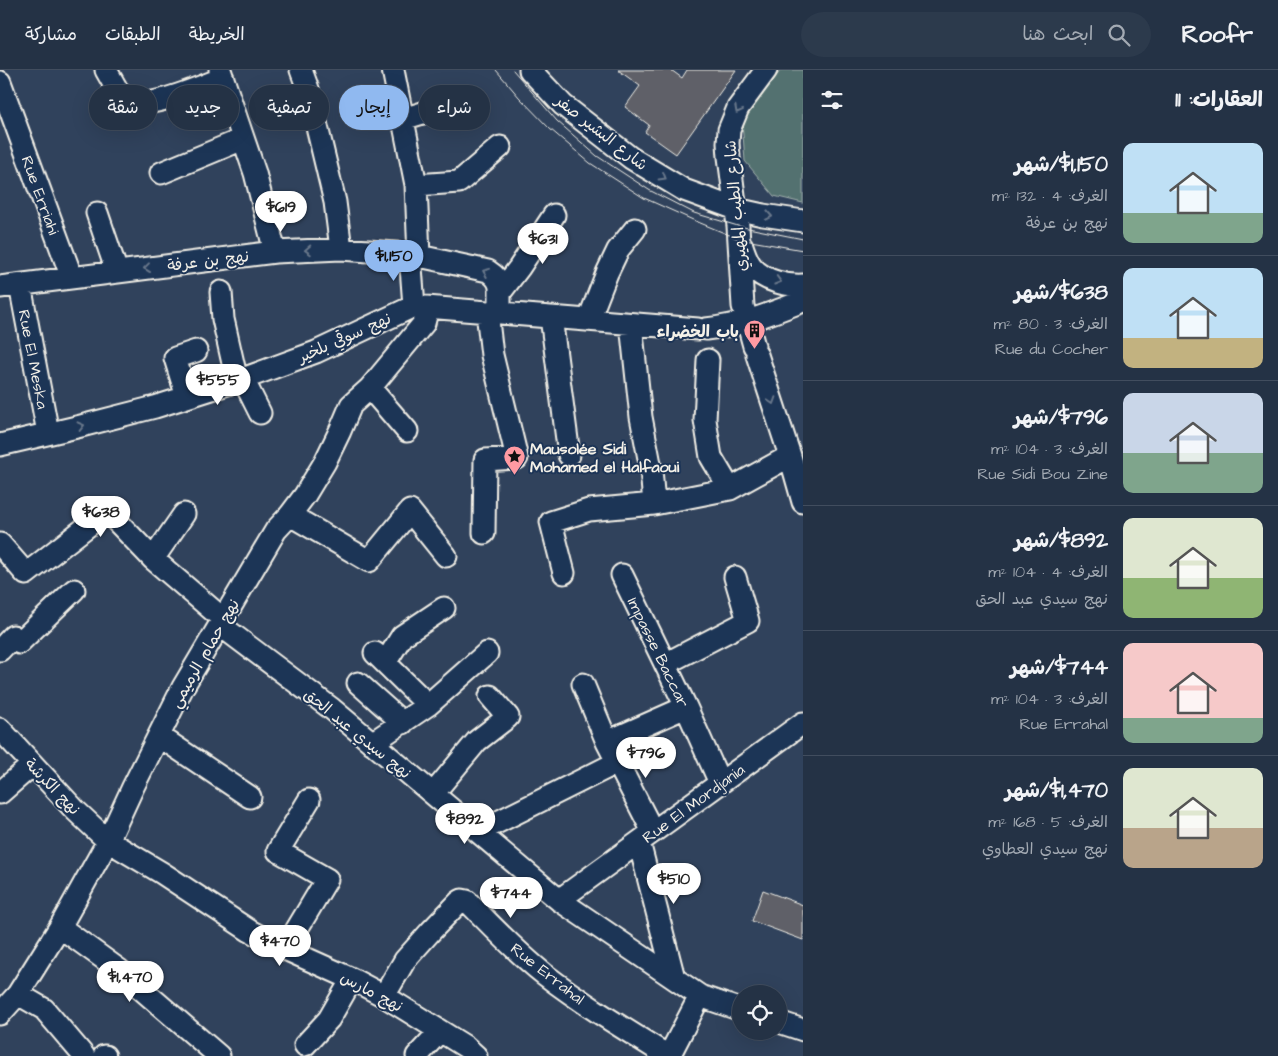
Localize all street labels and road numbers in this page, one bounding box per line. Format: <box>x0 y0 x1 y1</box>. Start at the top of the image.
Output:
street label: شارع البشير صفر <box>549 88 652 176</box>
street label: شارع الطيب المهيري <box>719 139 753 272</box>
street label: Rue Erriahi <box>16 153 65 238</box>
street label: نهج بن عرفة <box>166 245 250 277</box>
street label: Rue El Meska <box>13 308 53 411</box>
street label: نهج سوقي بلخير <box>292 308 395 369</box>
street label: Impasse Baccar <box>622 594 694 711</box>
street label: نهج حمام الرميمي <box>165 595 248 714</box>
street label: نهج سيدي عبد الحق <box>299 684 416 784</box>
street label: نهج الكرشة <box>20 753 85 820</box>
street label: Rue El Mordjania <box>638 759 749 849</box>
street label: Rue Errahal <box>506 938 589 1010</box>
street label: نهج مارس <box>336 966 407 1018</box>

